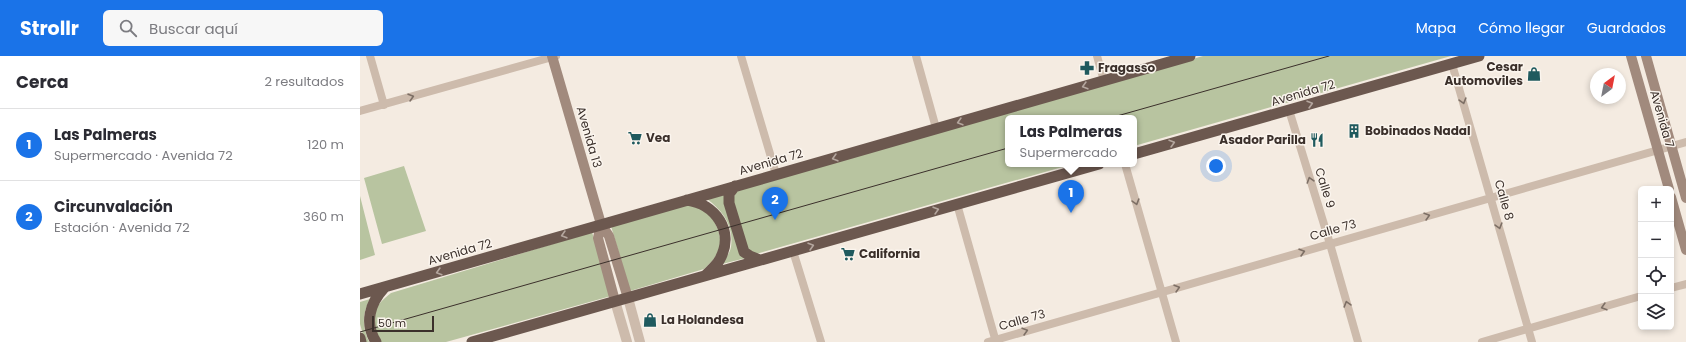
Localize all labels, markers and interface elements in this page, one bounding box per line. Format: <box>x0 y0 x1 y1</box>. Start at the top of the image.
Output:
search box <box>103 10 383 46</box>
text: Strollr <box>20 15 79 42</box>
icon: search <box>117 17 139 39</box>
text: Buscar aquí <box>149 18 238 39</box>
text: Mapa <box>1416 18 1456 38</box>
text: Cómo llegar <box>1478 18 1565 38</box>
text: Guardados <box>1587 18 1666 38</box>
place label: Cesar Automoviles <box>1445 58 1523 89</box>
place label: Fragasso <box>1098 59 1156 76</box>
pharmacy icon: Fragasso <box>1079 60 1095 76</box>
shop icon: Cesar Automoviles <box>1526 66 1542 82</box>
north arrow <box>1590 68 1626 104</box>
text: Cerca <box>16 70 69 94</box>
text: 2 resultados <box>264 72 344 91</box>
street label: Avenida 72 <box>1269 75 1337 110</box>
one-way arrow <box>1082 81 1089 90</box>
street label: Avenida 7 <box>1646 88 1679 150</box>
one-way arrow <box>407 93 414 102</box>
one-way arrow <box>1458 97 1467 104</box>
one-way arrow <box>1306 100 1313 109</box>
street label: Avenida 13 <box>573 104 606 170</box>
popup <box>1005 115 1137 167</box>
one-way arrow <box>957 117 964 126</box>
text: Las Palmeras <box>1020 121 1122 142</box>
place label: Bobinados Nadal <box>1365 122 1471 139</box>
building icon: Bobinados Nadal <box>1346 123 1362 139</box>
text: Las Palmeras <box>54 124 157 145</box>
place label: Vea <box>646 129 670 146</box>
supermarket icon: Vea <box>627 130 643 146</box>
place label: Asador Parilla <box>1219 131 1306 148</box>
restaurant icon: Asador Parilla <box>1309 132 1325 148</box>
text: 1 <box>27 135 31 154</box>
text: 120 m <box>307 135 344 154</box>
one-way arrow <box>1168 139 1175 148</box>
text: Supermercado <box>1020 143 1117 162</box>
street label: Avenida 72 <box>737 144 805 179</box>
text: Supermercado · Avenida 72 <box>54 146 233 165</box>
one-way arrow <box>832 153 838 161</box>
your location <box>1206 156 1226 176</box>
street label: Calle 9 <box>1311 166 1340 210</box>
one-way arrow <box>1306 177 1315 184</box>
street label: Calle 8 <box>1491 178 1518 222</box>
pin: 1 <box>1058 180 1084 213</box>
map controls <box>1638 186 1674 330</box>
button: + <box>1638 186 1674 222</box>
pin: 2 <box>762 187 788 220</box>
text: Circunvalación <box>54 196 173 217</box>
one-way arrow <box>1131 198 1140 205</box>
text: 2 <box>25 207 33 226</box>
text: 360 m <box>303 207 344 226</box>
one-way arrow <box>932 207 939 215</box>
one-way arrow <box>1423 212 1430 221</box>
street label: Calle 73 <box>1308 215 1358 244</box>
text: Estación · Avenida 72 <box>54 218 190 237</box>
one-way arrow <box>1494 222 1503 229</box>
button: − <box>1638 222 1674 258</box>
one-way arrow <box>560 230 567 239</box>
street label: Avenida 72 <box>426 234 494 269</box>
one-way arrow <box>807 242 814 251</box>
place label: California <box>859 245 920 262</box>
supermarket icon: California <box>840 246 856 262</box>
one-way arrow <box>1298 248 1305 257</box>
button: locate <box>1638 258 1674 294</box>
one-way arrow <box>435 267 442 276</box>
one-way arrow <box>1173 284 1180 293</box>
button: layers <box>1638 294 1674 330</box>
one-way arrow <box>1343 301 1352 308</box>
one-way arrow <box>1600 302 1607 311</box>
street label: Calle 73 <box>997 305 1047 334</box>
place label: La Holandesa <box>661 311 744 328</box>
shop icon: La Holandesa <box>642 312 658 328</box>
scale bar <box>372 314 434 333</box>
text: 50 m <box>378 315 406 331</box>
one-way arrow <box>1021 327 1028 336</box>

